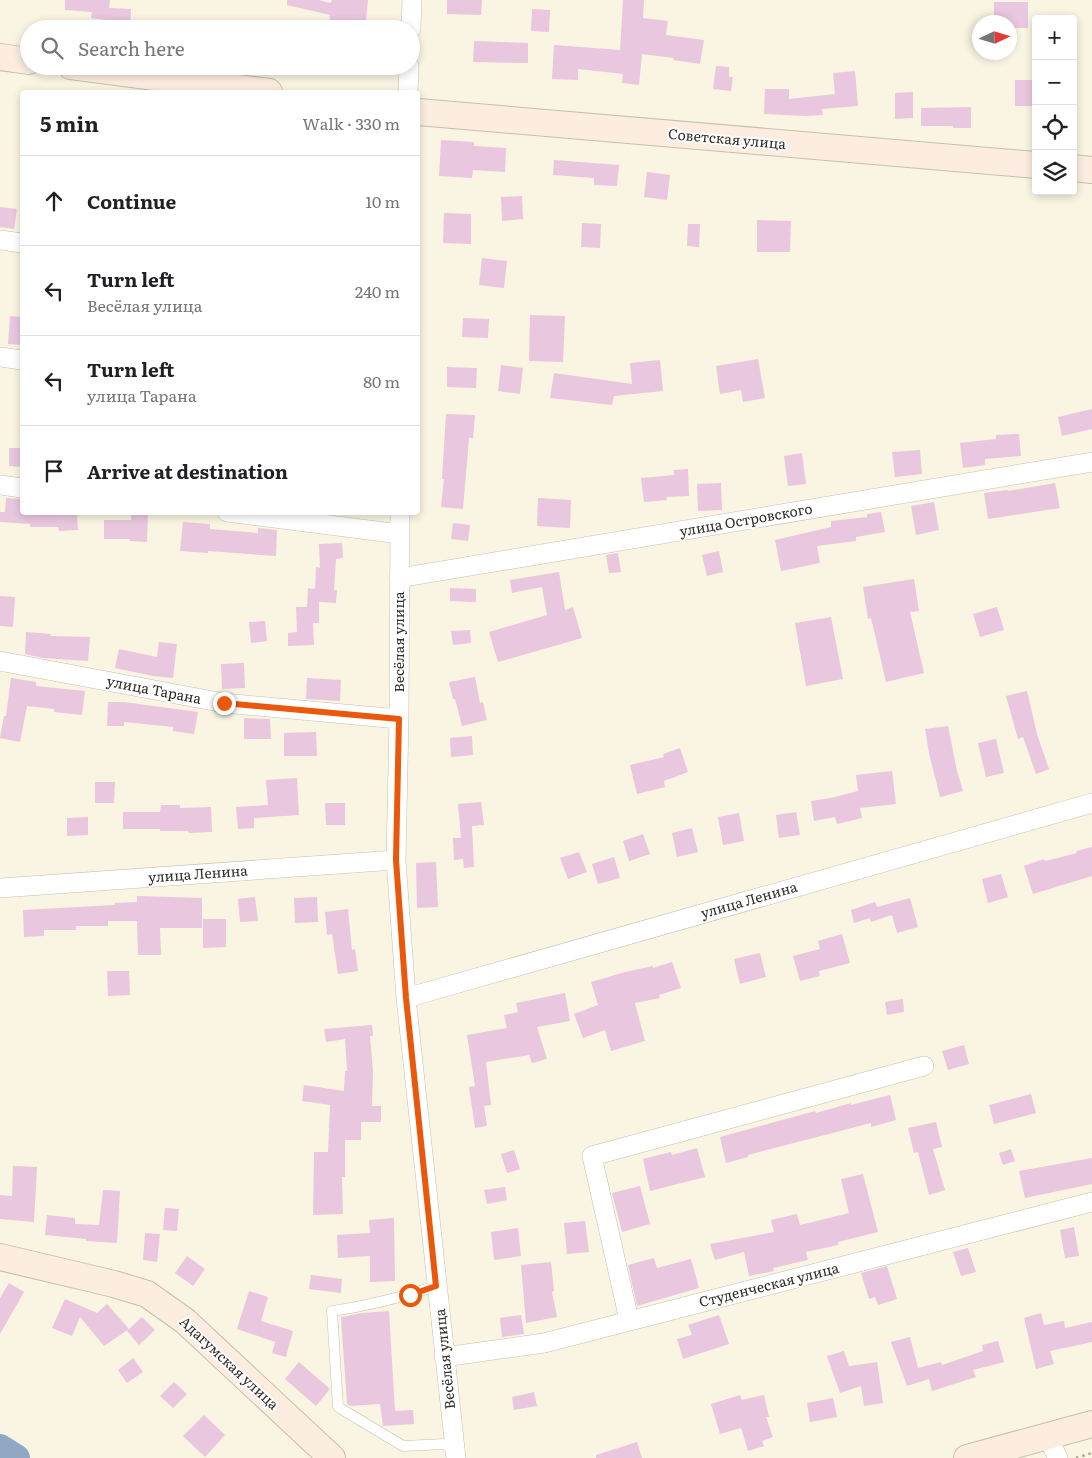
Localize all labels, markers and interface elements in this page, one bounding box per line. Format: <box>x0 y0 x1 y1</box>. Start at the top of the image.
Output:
north arrow <box>972 15 1017 60</box>
map controls <box>1032 15 1077 195</box>
button: + <box>1032 15 1077 60</box>
search box <box>20 20 420 75</box>
icon: search <box>38 34 66 62</box>
text: Search here <box>78 34 185 62</box>
button: − <box>1032 60 1077 105</box>
button: locate <box>1032 105 1077 150</box>
text: 5 min <box>40 107 99 138</box>
text: Walk · 330 m <box>302 111 400 135</box>
street label: Советская улица <box>667 123 787 153</box>
button: layers <box>1032 150 1077 195</box>
icon: ahead <box>40 187 68 215</box>
text: Continue <box>87 187 176 215</box>
text: 10 m <box>366 189 400 213</box>
text: Turn left <box>87 265 174 293</box>
icon: left <box>40 277 68 305</box>
text: 240 m <box>355 279 400 303</box>
text: Весёлая улица <box>87 293 202 317</box>
text: Turn left <box>87 355 174 383</box>
icon: left <box>40 367 68 395</box>
text: 80 m <box>363 369 400 393</box>
text: улица Тарана <box>87 383 197 407</box>
icon: arrive <box>40 457 68 485</box>
text: Arrive at destination <box>87 457 288 485</box>
street label: улица Островского <box>678 497 814 541</box>
street label: Весёлая улица <box>388 591 408 692</box>
street label: улица Тарана <box>105 670 204 708</box>
route end <box>213 692 236 715</box>
street label: улица Ленина <box>147 860 249 886</box>
street label: улица Ленина <box>698 876 800 922</box>
street label: Студенческая улица <box>697 1257 841 1311</box>
route start <box>399 1284 422 1307</box>
street label: Весёлая улица <box>429 1307 459 1410</box>
street label: Адагумская улица <box>176 1311 284 1414</box>

